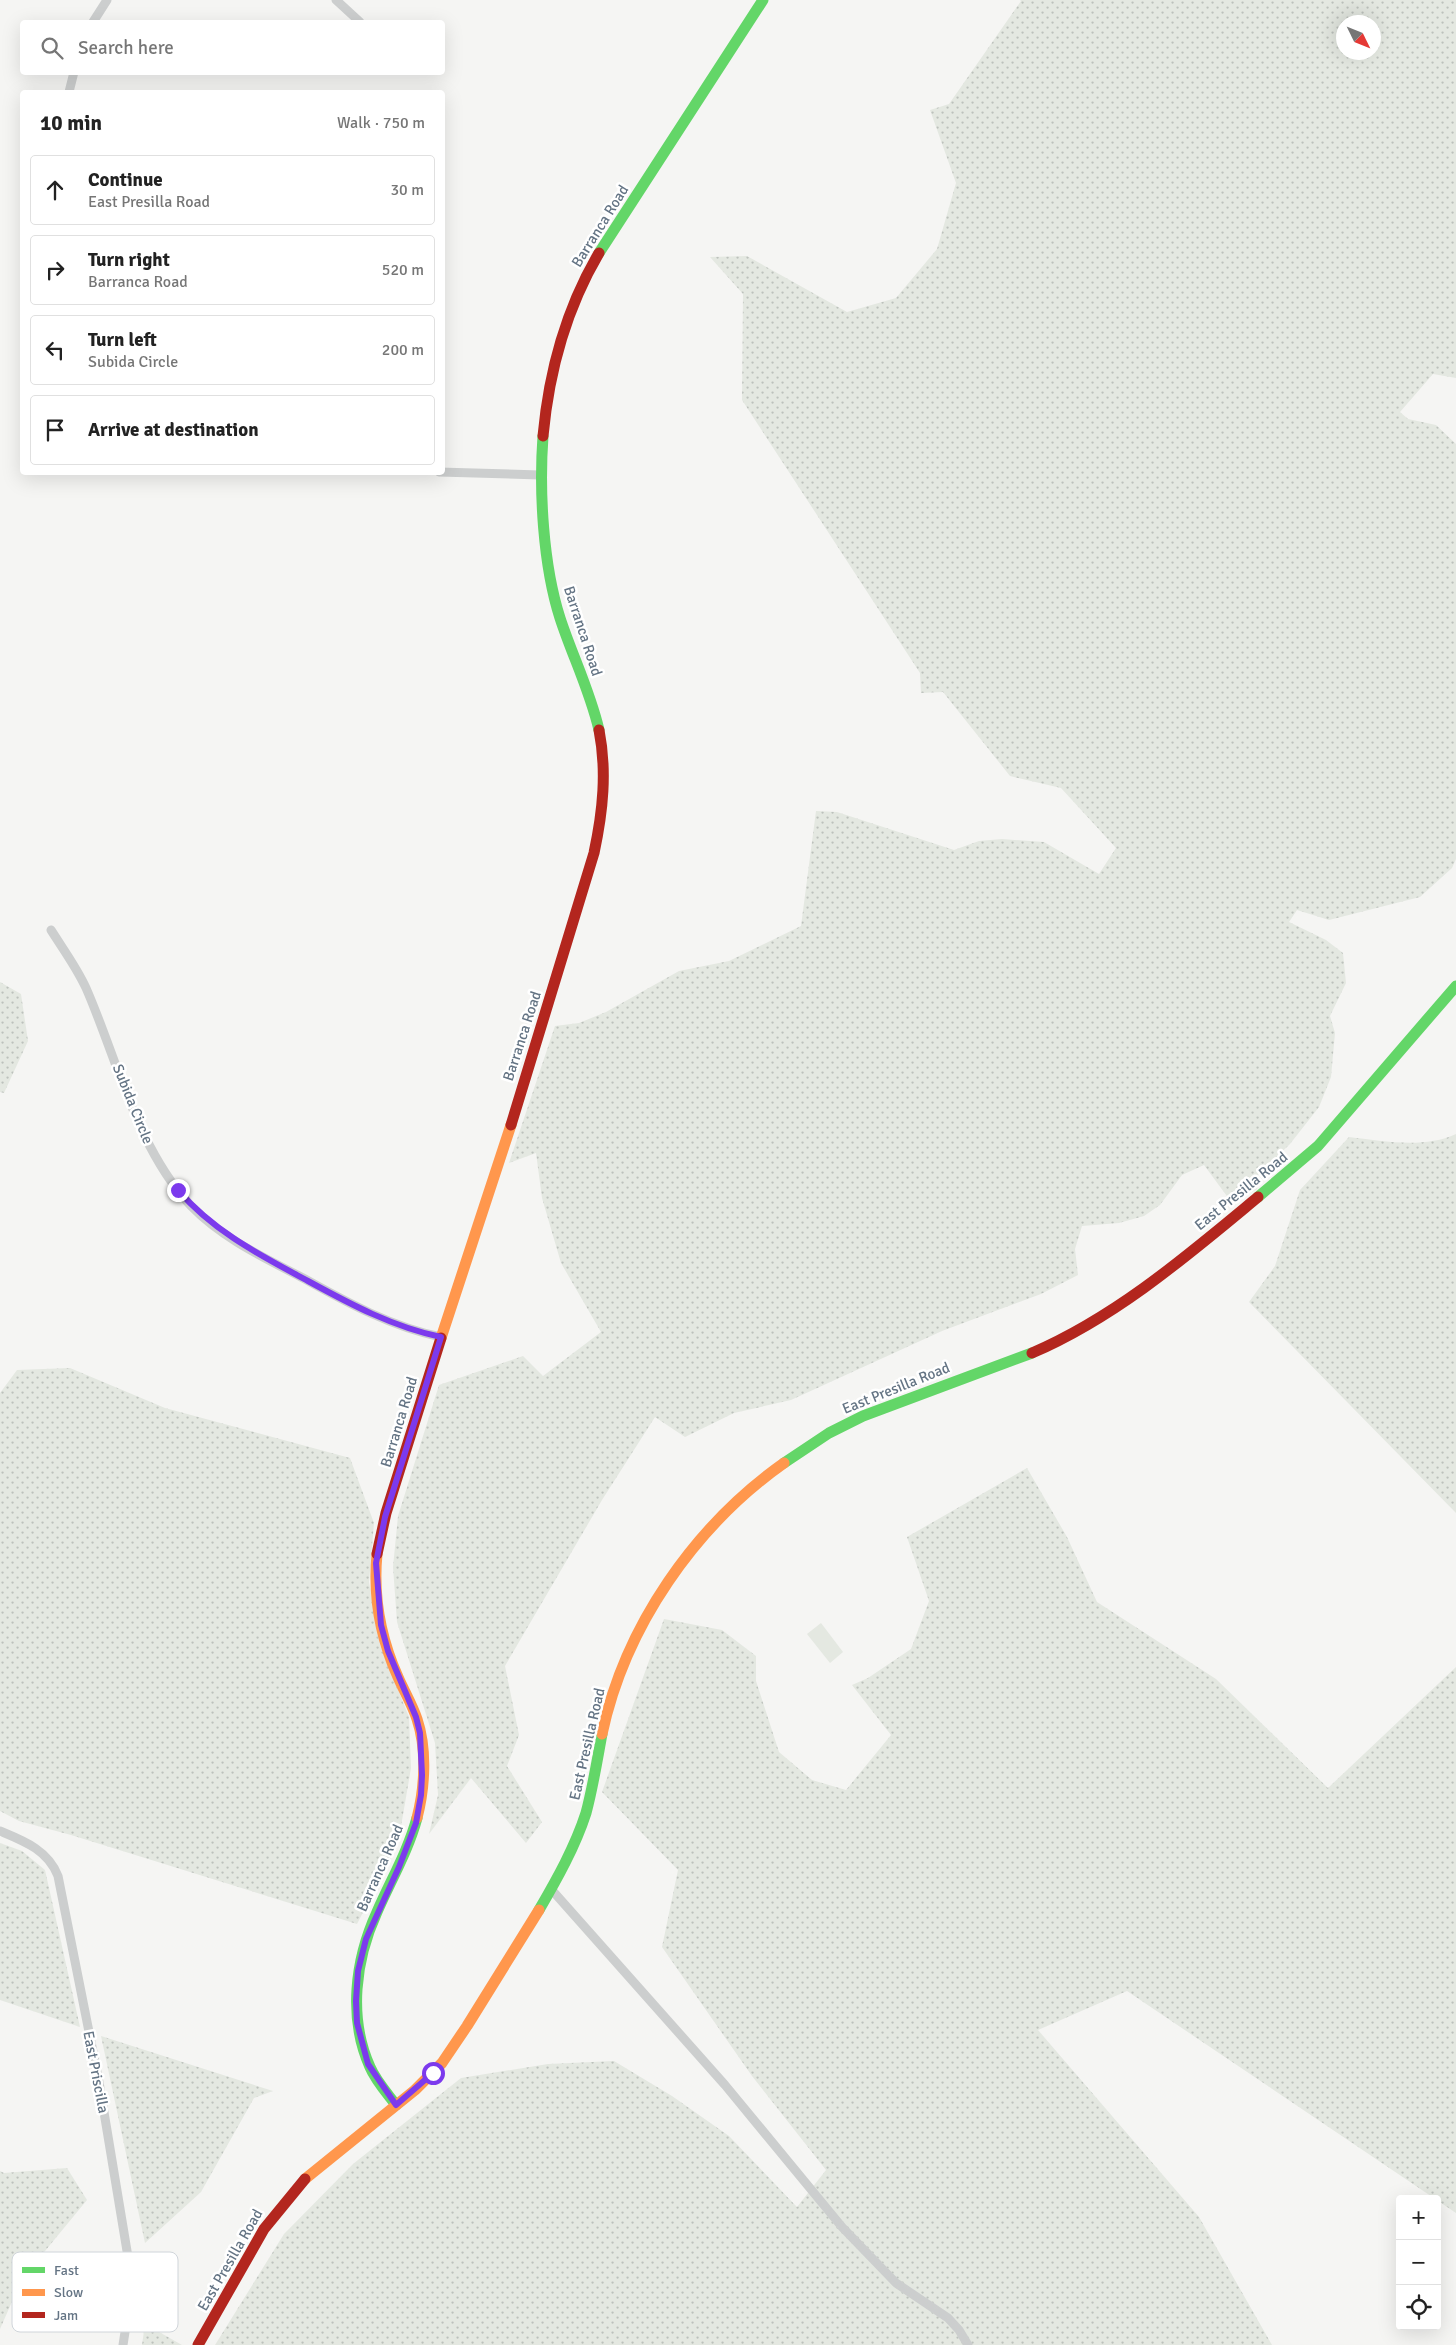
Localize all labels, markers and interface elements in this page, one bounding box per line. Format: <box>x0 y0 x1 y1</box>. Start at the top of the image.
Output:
north arrow <box>1336 15 1381 60</box>
search box <box>20 20 445 75</box>
icon: search <box>38 34 66 62</box>
text: Search here <box>78 36 174 60</box>
text: 10 min <box>40 110 102 136</box>
text: Walk · 750 m <box>337 113 425 133</box>
text: Continue <box>88 168 163 192</box>
icon: ahead <box>41 176 69 204</box>
text: 30 m <box>390 180 424 200</box>
street label: Barranca Road <box>568 182 632 270</box>
text: East Presilla Road <box>88 192 210 212</box>
text: Turn right <box>88 248 170 272</box>
icon: right <box>41 256 69 284</box>
text: 520 m <box>382 260 424 280</box>
text: Barranca Road <box>88 272 188 292</box>
text: Turn left <box>88 328 157 352</box>
icon: left <box>41 336 69 364</box>
text: 200 m <box>382 340 424 360</box>
text: Subida Circle <box>88 352 178 372</box>
icon: arrive <box>41 416 69 444</box>
text: Arrive at destination <box>88 418 259 442</box>
street label: Barranca Road <box>560 584 606 678</box>
street label: Barranca Road <box>499 989 545 1083</box>
street label: Subida Circle <box>109 1061 157 1147</box>
street label: East Presilla Road <box>1191 1148 1291 1234</box>
route end <box>167 1179 190 1202</box>
street label: East Presilla Road <box>840 1358 952 1418</box>
street label: Barranca Road <box>377 1375 421 1469</box>
street label: East Presilla Road <box>565 1686 609 1802</box>
street label: Barranca Road <box>353 1822 407 1914</box>
street label: East Priscilla <box>79 2029 113 2115</box>
route start <box>422 2062 445 2085</box>
map controls <box>1396 2195 1441 2330</box>
button: + <box>1396 2195 1441 2240</box>
street label: East Presilla Road <box>194 2206 266 2314</box>
button: − <box>1396 2240 1441 2285</box>
legend <box>12 2252 178 2332</box>
text: Fast <box>54 2262 79 2279</box>
text: Slow <box>54 2284 83 2301</box>
button: locate <box>1396 2285 1441 2330</box>
text: Jam <box>54 2307 78 2324</box>

